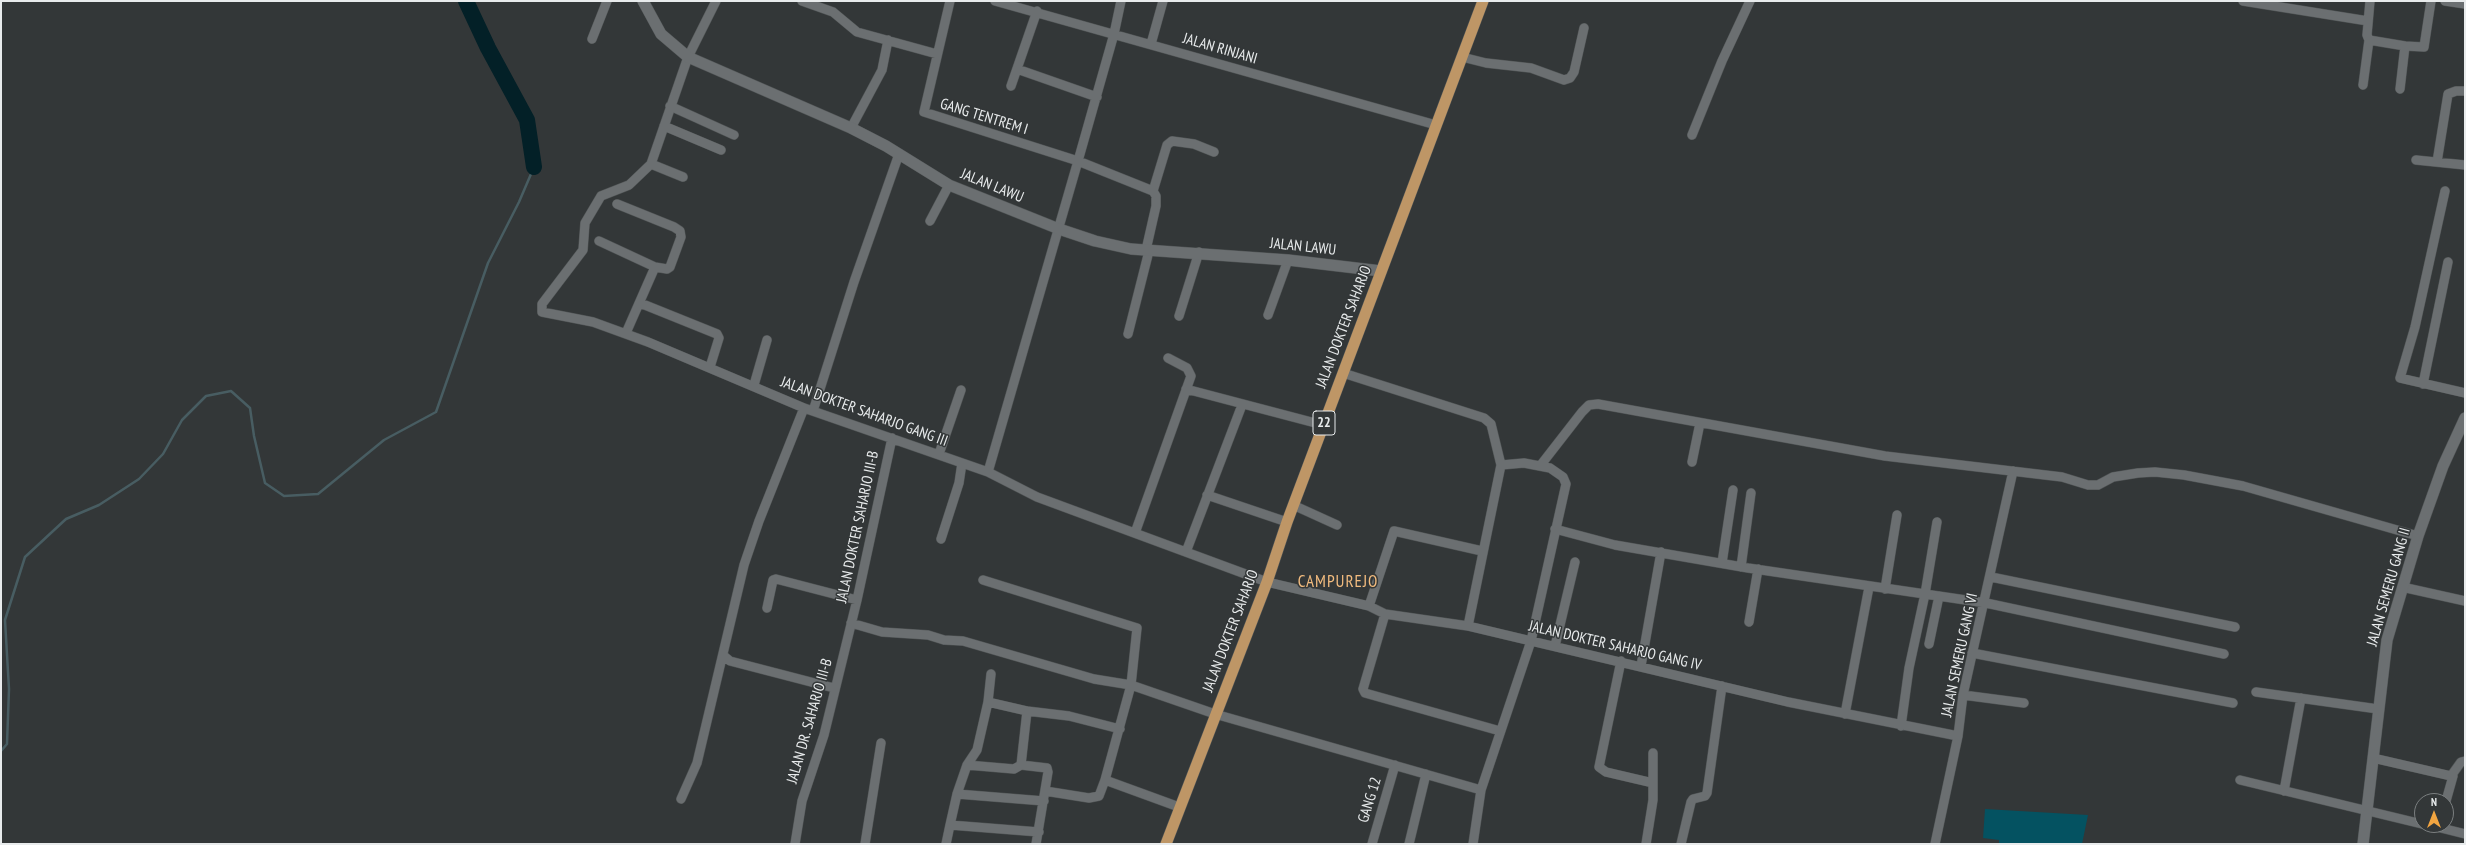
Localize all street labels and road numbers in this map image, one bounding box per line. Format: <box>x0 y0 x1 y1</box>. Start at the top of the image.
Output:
street label: JALAN RINJANI <box>1181 30 1259 68</box>
street label: GANG TENTREM I <box>938 95 1030 139</box>
street label: JALAN LAWU <box>958 165 1026 207</box>
street label: JALAN LAWU <box>1269 235 1337 259</box>
street label: JALAN DOKTER SAHARJO <box>1312 263 1376 391</box>
street label: JALAN DOKTER SAHARJO GANG III <box>778 373 950 451</box>
road number: 22 <box>1313 411 1335 435</box>
street label: JALAN DOKTER SAHARJO III-B <box>833 449 883 605</box>
street label: JALAN SEMERU GANG II <box>2363 526 2415 648</box>
street label: JALAN DOKTER SAHARJO <box>1199 567 1263 695</box>
street label: JALAN SEMERU GANG VI <box>1938 592 1982 718</box>
street label: JALAN DOKTER SAHARJO GANG IV <box>1527 617 1703 675</box>
street label: JALAN DR. SAHARJO III-B <box>784 656 836 786</box>
street label: GANG 12 <box>1355 775 1385 825</box>

